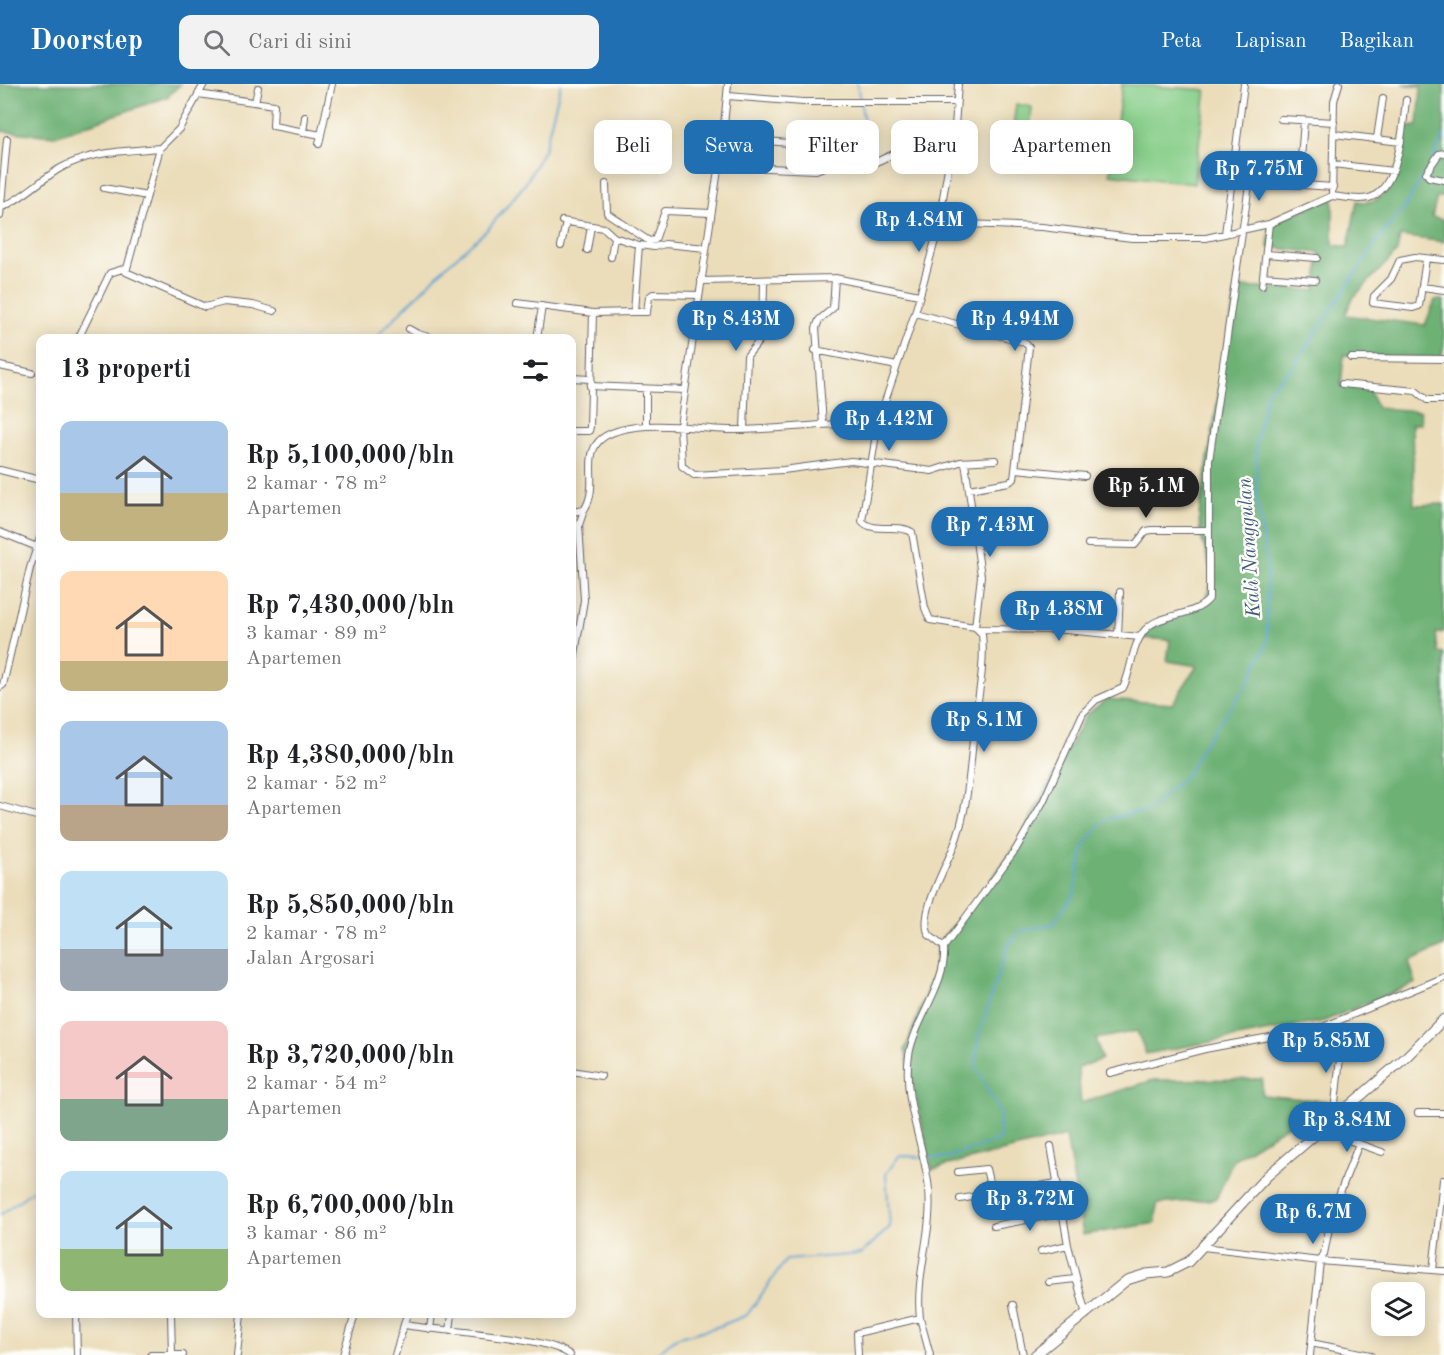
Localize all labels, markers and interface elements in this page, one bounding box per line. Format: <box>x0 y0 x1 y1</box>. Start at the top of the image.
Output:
search box <box>179 15 599 69</box>
icon: search <box>200 26 233 59</box>
text: Doorstep <box>30 28 143 56</box>
text: Cari di sini <box>248 31 352 53</box>
text: Peta <box>1161 31 1202 52</box>
text: Lapisan <box>1235 31 1306 52</box>
text: Bagikan <box>1339 31 1414 52</box>
chip: Beli <box>594 120 672 174</box>
chip: Sewa <box>684 120 774 174</box>
chip: Filter <box>786 120 879 174</box>
chip: Baru <box>891 120 978 174</box>
chip: Apartemen <box>990 120 1133 174</box>
pin: Rp 7.75M <box>1197 151 1321 202</box>
text: Rp 7.75M <box>1214 160 1304 180</box>
pin: Rp 4.84M <box>857 202 981 253</box>
text: Rp 4.84M <box>874 211 964 231</box>
pin: Rp 8.43M <box>674 301 798 352</box>
pin: Rp 4.94M <box>953 301 1077 352</box>
text: Rp 8.43M <box>691 310 781 330</box>
text: Rp 4.94M <box>970 310 1060 330</box>
icon: filters <box>519 354 552 387</box>
text: 13 properti <box>60 357 191 383</box>
pin: Rp 4.42M <box>827 401 951 452</box>
text: Rp 4.42M <box>844 410 934 430</box>
text: Rp 5,100,000/bln <box>246 443 454 469</box>
icon: home <box>108 445 180 517</box>
pin: Rp 5.1M <box>1091 468 1201 519</box>
text: 2 kamar · 78 m² <box>246 474 387 494</box>
text: Rp 5.1M <box>1107 477 1185 497</box>
water label: Kali Nanggulan <box>1235 477 1265 620</box>
text: Apartemen <box>246 499 342 519</box>
pin: Rp 7.43M <box>928 507 1052 558</box>
text: Rp 7.43M <box>945 516 1035 536</box>
pin: Rp 4.38M <box>997 591 1121 642</box>
text: Rp 7,430,000/bln <box>246 593 454 619</box>
icon: home <box>108 595 180 667</box>
text: Rp 4.38M <box>1014 600 1104 620</box>
text: 3 kamar · 89 m² <box>246 624 387 644</box>
text: Apartemen <box>246 649 342 669</box>
pin: Rp 8.1M <box>929 702 1039 753</box>
text: Rp 8.1M <box>945 711 1023 731</box>
text: Rp 4,380,000/bln <box>246 743 454 769</box>
icon: home <box>108 745 180 817</box>
text: 2 kamar · 52 m² <box>246 774 387 794</box>
text: Apartemen <box>246 799 342 819</box>
text: Rp 5,850,000/bln <box>246 893 454 919</box>
icon: home <box>108 895 180 967</box>
text: 2 kamar · 78 m² <box>246 924 387 944</box>
text: Jalan Argosari <box>246 949 375 969</box>
pin: Rp 5.85M <box>1264 1023 1388 1074</box>
text: Rp 5.85M <box>1281 1032 1371 1052</box>
text: Rp 3,720,000/bln <box>246 1043 454 1069</box>
icon: home <box>108 1045 180 1117</box>
text: 2 kamar · 54 m² <box>246 1074 387 1094</box>
text: Apartemen <box>246 1099 342 1119</box>
pin: Rp 3.84M <box>1285 1102 1409 1153</box>
text: Rp 3.84M <box>1302 1111 1392 1131</box>
pin: Rp 3.72M <box>968 1181 1092 1232</box>
text: Rp 3.72M <box>985 1190 1075 1210</box>
text: Rp 6,700,000/bln <box>246 1193 454 1219</box>
pin: Rp 6.7M <box>1258 1194 1368 1245</box>
icon: home <box>108 1195 180 1267</box>
text: Rp 6.7M <box>1274 1203 1352 1223</box>
text: 3 kamar · 86 m² <box>246 1224 387 1244</box>
text: Apartemen <box>246 1249 342 1269</box>
map controls <box>1371 1282 1425 1336</box>
button: layers <box>1371 1282 1425 1336</box>

